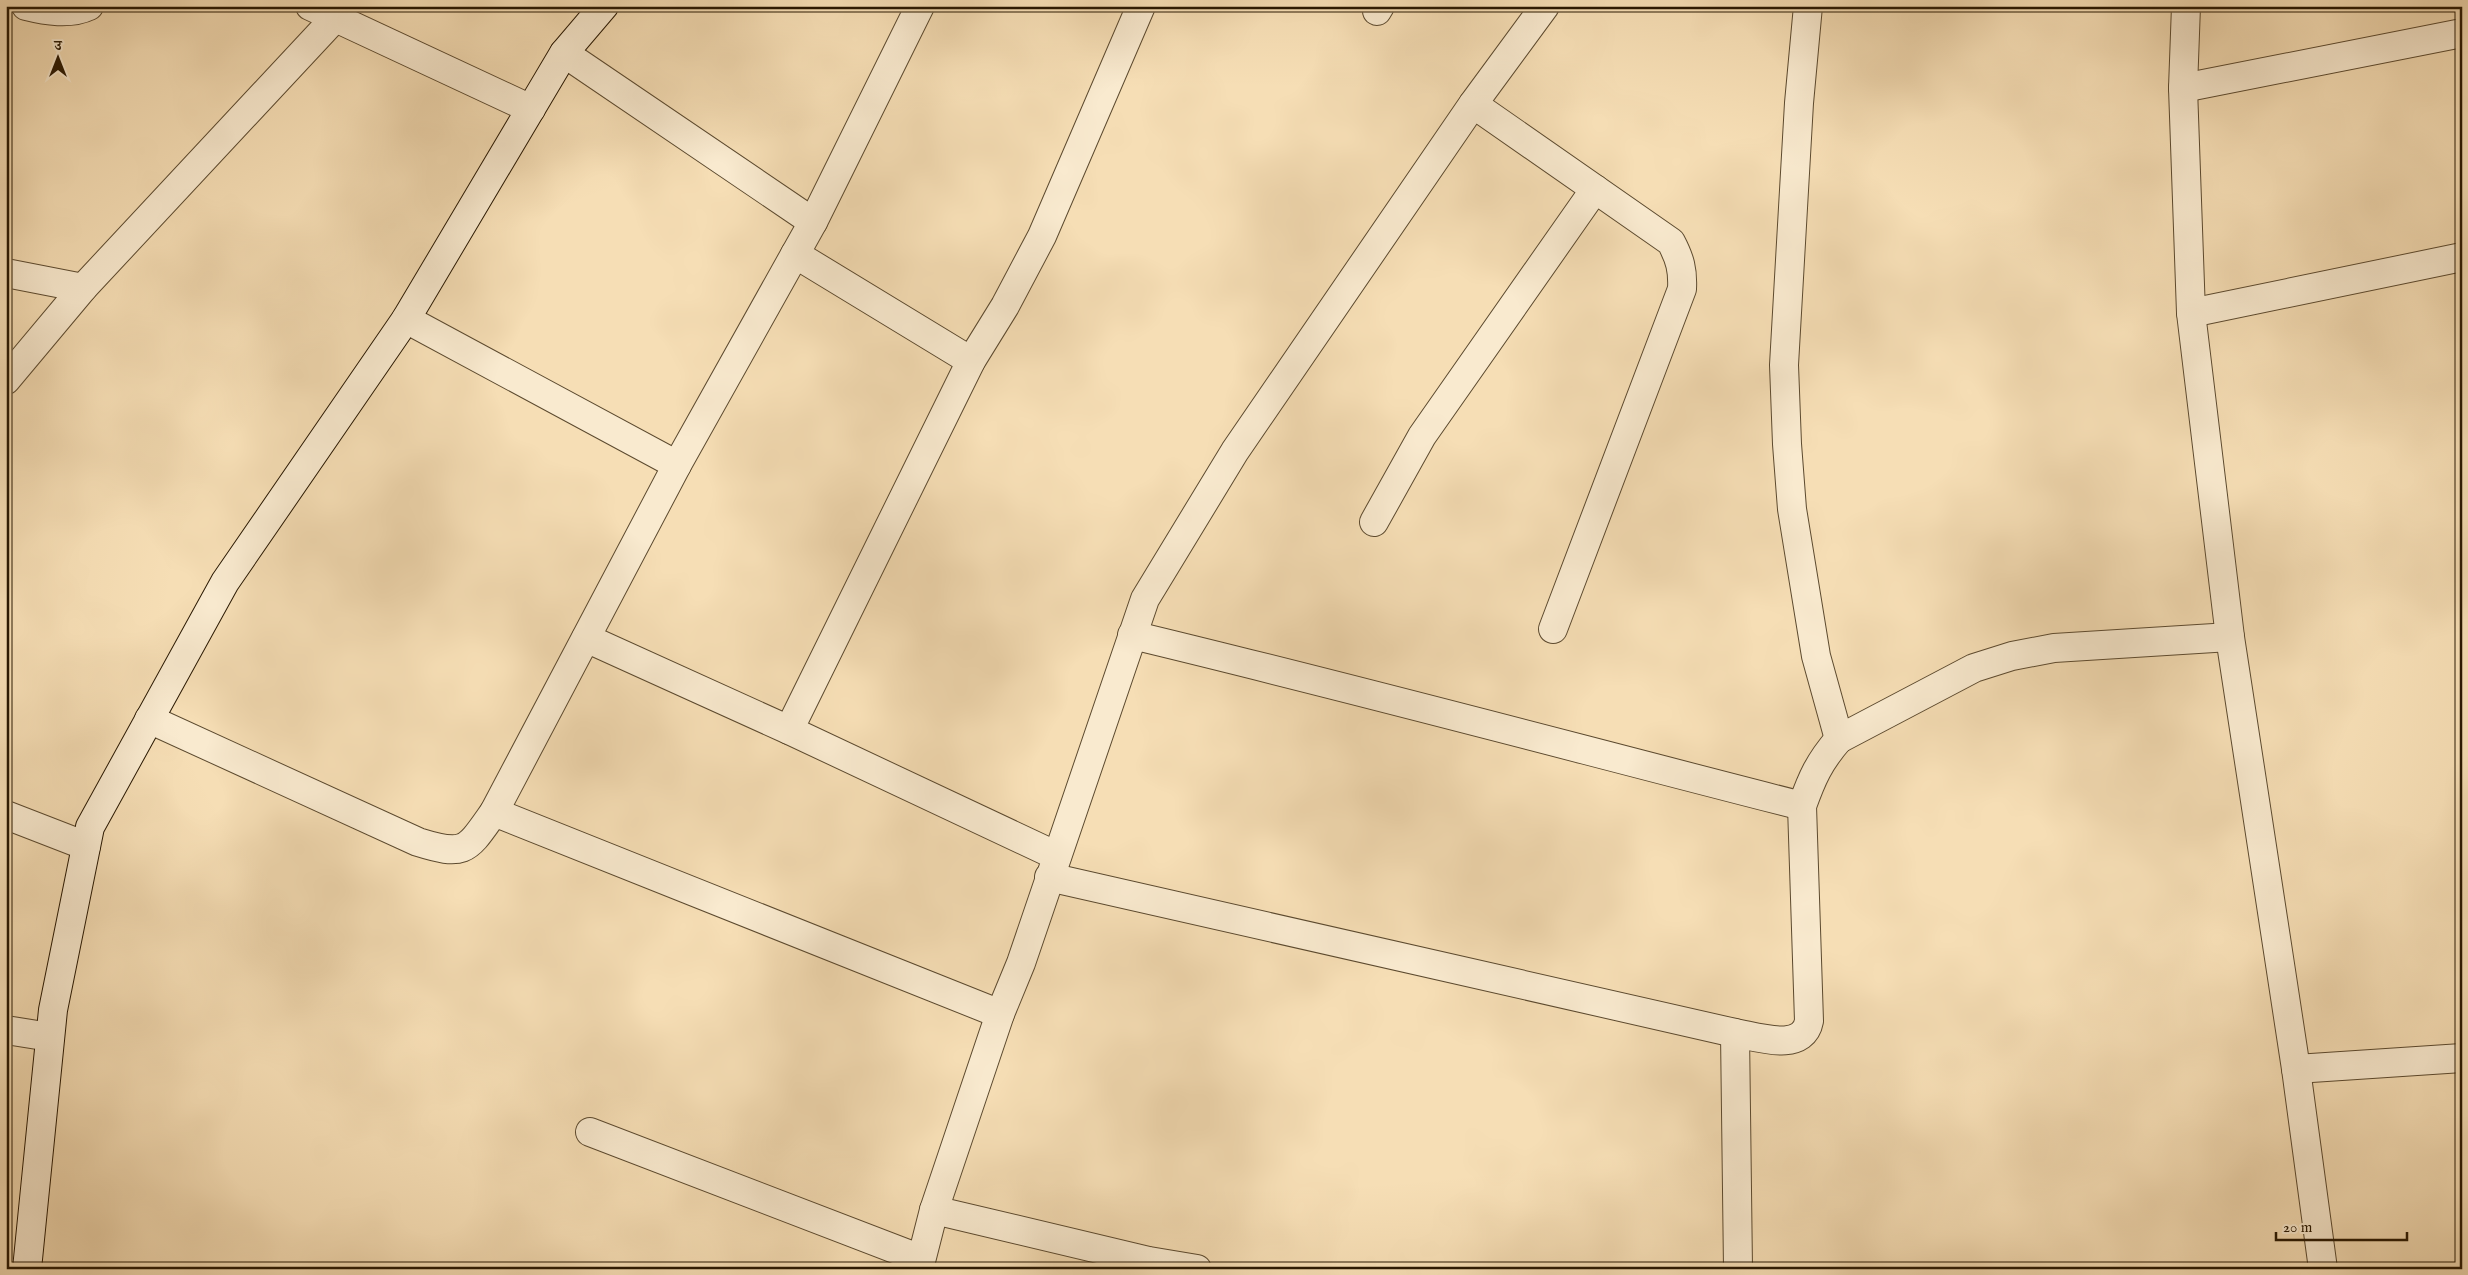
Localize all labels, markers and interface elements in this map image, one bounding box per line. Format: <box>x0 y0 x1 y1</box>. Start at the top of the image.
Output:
north arrow <box>32 32 82 82</box>
text: उ <box>53 37 62 55</box>
scale bar <box>2276 1210 2407 1242</box>
text: 20 m <box>2283 1218 2313 1237</box>

